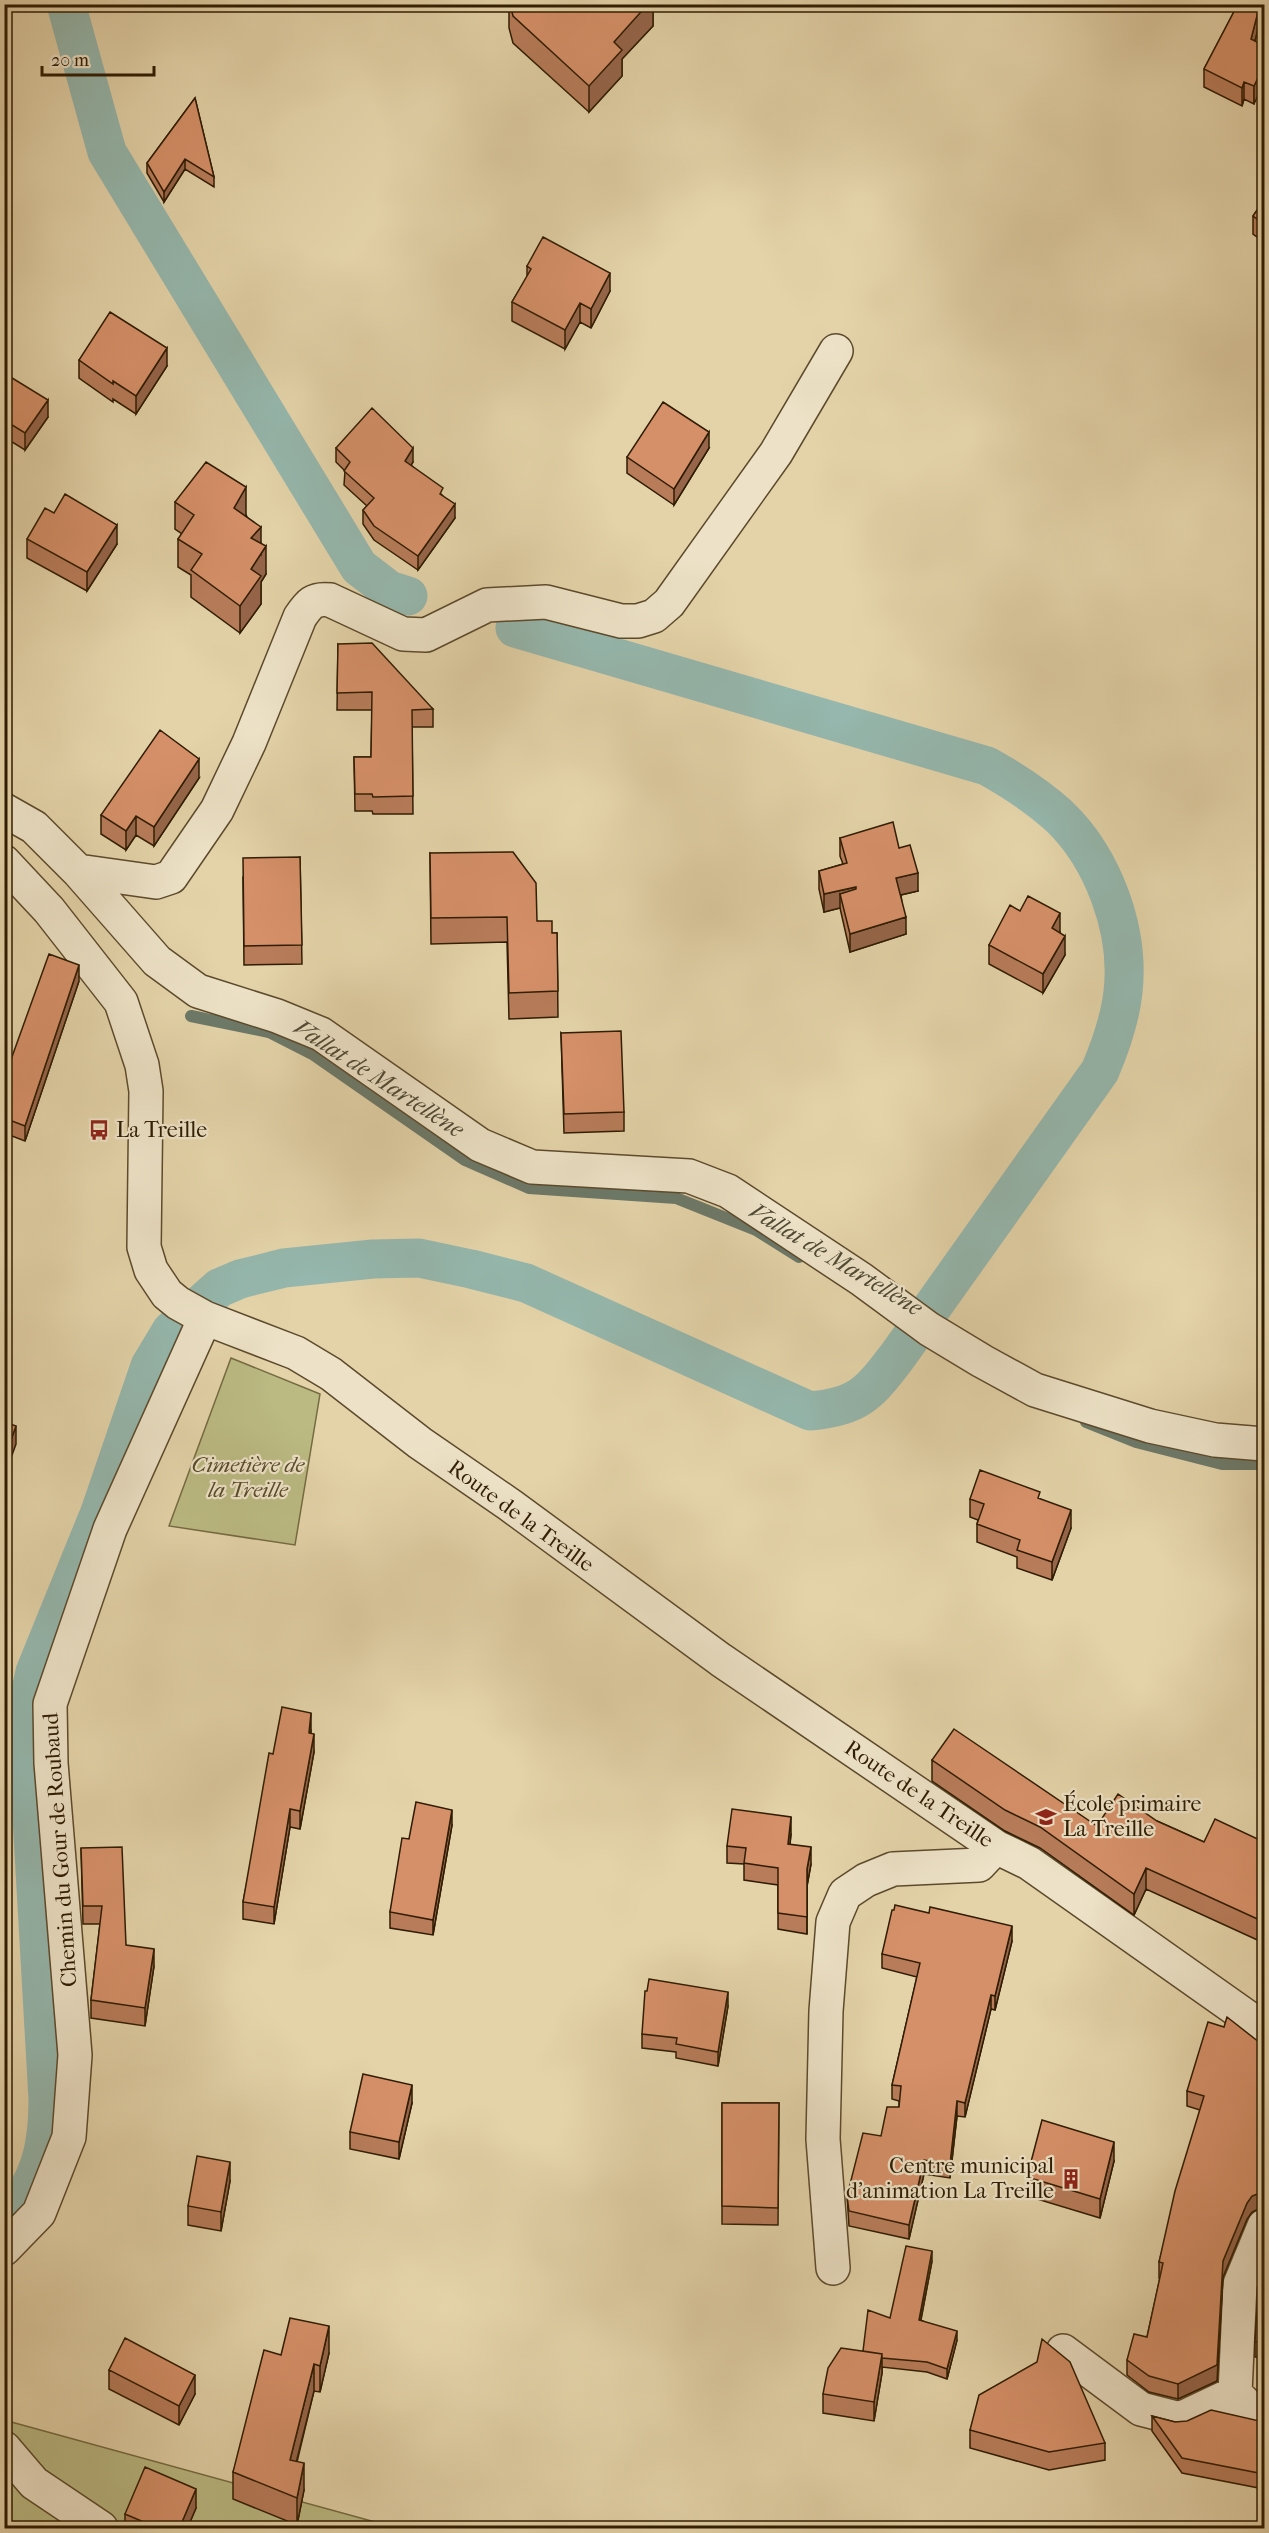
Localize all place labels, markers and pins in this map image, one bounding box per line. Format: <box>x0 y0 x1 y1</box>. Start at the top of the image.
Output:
place label: La Treille <box>116 1117 207 1143</box>
bus stop icon: La Treille <box>87 1118 111 1142</box>
place label: École primaire La Treille <box>1063 1790 1201 1842</box>
school or university icon: École primaire La Treille <box>1034 1805 1058 1829</box>
place label: Centre municipal d'animation La Treille <box>846 2153 1054 2204</box>
building icon: Centre municipal d'animation La Treille <box>1059 2167 1083 2191</box>

